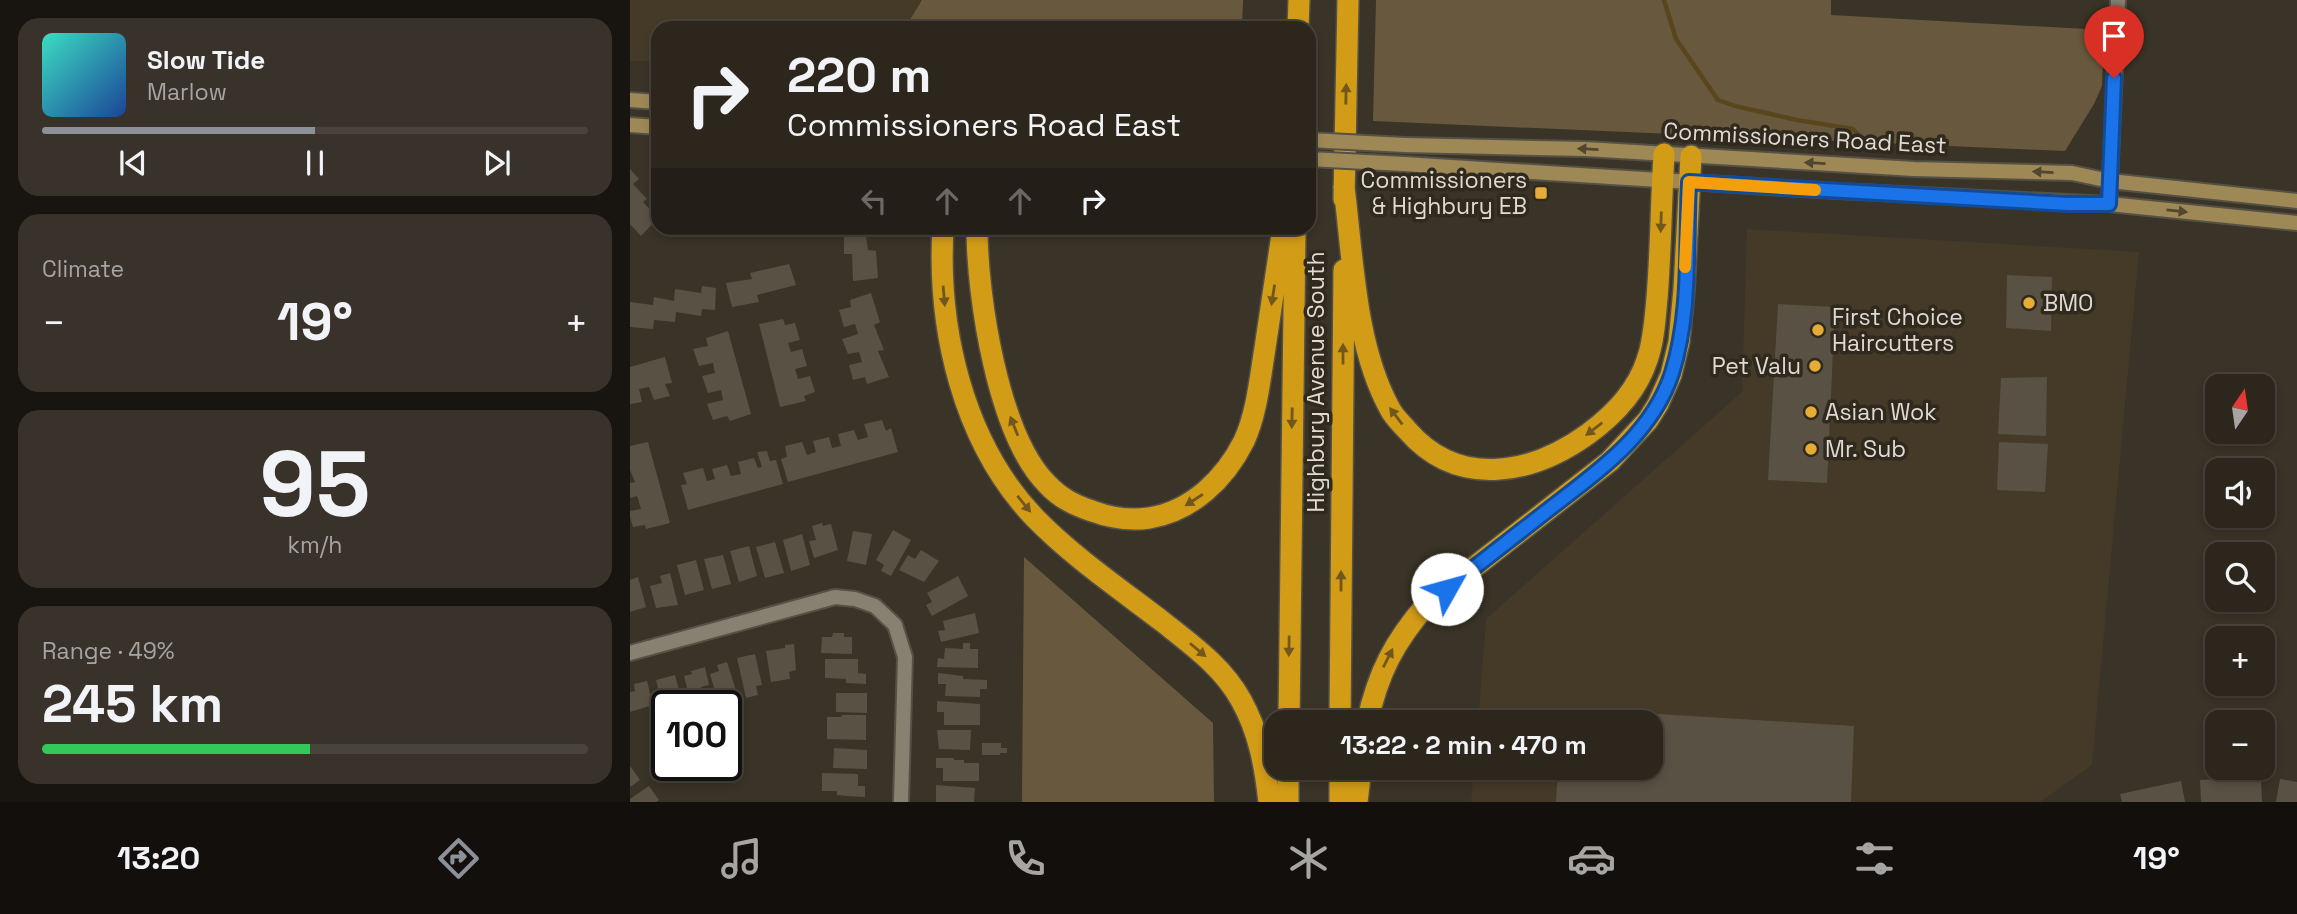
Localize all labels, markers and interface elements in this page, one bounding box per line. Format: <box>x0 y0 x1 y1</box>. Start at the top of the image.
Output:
pin <box>2084 6 2144 78</box>
icon: arrive <box>2095 17 2133 55</box>
text: Slow Tide <box>147 43 265 77</box>
text: 220 m <box>787 44 931 106</box>
icon: right <box>672 49 763 140</box>
text: Marlow <box>147 77 227 107</box>
one-way arrow <box>1340 83 1352 105</box>
text: Commissioners Road East <box>787 105 1181 145</box>
street label: Commissioners Road East <box>1663 116 1947 160</box>
one-way arrow <box>1577 143 1599 154</box>
icon: previous <box>114 144 152 182</box>
icon: pause <box>296 144 334 182</box>
icon: next <box>478 144 516 182</box>
one-way arrow <box>1804 157 1826 168</box>
place label: Commissioners & Highbury EB <box>1360 165 1527 221</box>
one-way arrow <box>2031 166 2053 177</box>
icon: left <box>855 182 893 220</box>
icon: ahead <box>928 182 966 220</box>
icon: ahead <box>1001 182 1039 220</box>
icon: right <box>1074 182 1112 220</box>
marker: Commissioners & Highbury EB <box>1533 185 1549 201</box>
one-way arrow <box>2166 206 2188 217</box>
one-way arrow <box>1655 212 1666 234</box>
street label: Highbury Avenue South <box>1301 251 1331 513</box>
text: Climate <box>42 254 124 284</box>
one-way arrow <box>1267 284 1278 306</box>
one-way arrow <box>939 285 950 307</box>
place label: BMO <box>2043 288 2094 318</box>
text: 19° <box>277 289 353 355</box>
marker: BMO <box>2021 295 2037 311</box>
text: − <box>42 299 66 347</box>
text: + <box>564 299 588 347</box>
place label: First Choice Haircutters <box>1832 302 1963 358</box>
marker: First Choice Haircutters <box>1810 322 1826 338</box>
one-way arrow <box>1337 342 1349 364</box>
place label: Pet Valu <box>1712 351 1801 381</box>
marker: Pet Valu <box>1807 358 1823 374</box>
north arrow <box>2205 374 2275 444</box>
map controls <box>2205 374 2275 780</box>
place label: Asian Wok <box>1825 397 1937 427</box>
marker: Asian Wok <box>1803 404 1819 420</box>
one-way arrow <box>1286 407 1298 429</box>
one-way arrow <box>1389 407 1403 425</box>
one-way arrow <box>1009 416 1020 437</box>
one-way arrow <box>1585 421 1603 436</box>
text: 95 <box>260 426 370 543</box>
place label: Mr. Sub <box>1825 434 1906 464</box>
marker: Mr. Sub <box>1803 441 1819 457</box>
button: sound <box>2205 458 2275 528</box>
one-way arrow <box>1185 493 1203 507</box>
one-way arrow <box>1017 495 1032 513</box>
text: km/h <box>288 530 342 560</box>
button: search <box>2205 542 2275 612</box>
position arrow <box>1410 552 1484 626</box>
one-way arrow <box>1335 570 1347 592</box>
button: + <box>2205 626 2275 696</box>
one-way arrow <box>1284 635 1295 657</box>
text: Range · 49% <box>42 636 175 666</box>
one-way arrow <box>1189 643 1207 658</box>
one-way arrow <box>1382 648 1394 668</box>
text: 245 km <box>42 671 223 737</box>
speed limit sign: 100 <box>651 690 742 781</box>
button: − <box>2205 710 2275 780</box>
text: 13:22 · 2 min · 470 m <box>1340 728 1587 762</box>
icon: directions <box>434 834 483 883</box>
icon: music <box>717 834 766 883</box>
icon: phone <box>1001 834 1050 883</box>
icon: climate <box>1284 834 1333 883</box>
icon: car <box>1567 834 1616 883</box>
icon: filters <box>1850 834 1899 883</box>
text: 13:20 <box>117 838 200 878</box>
text: 19° <box>2133 838 2180 878</box>

